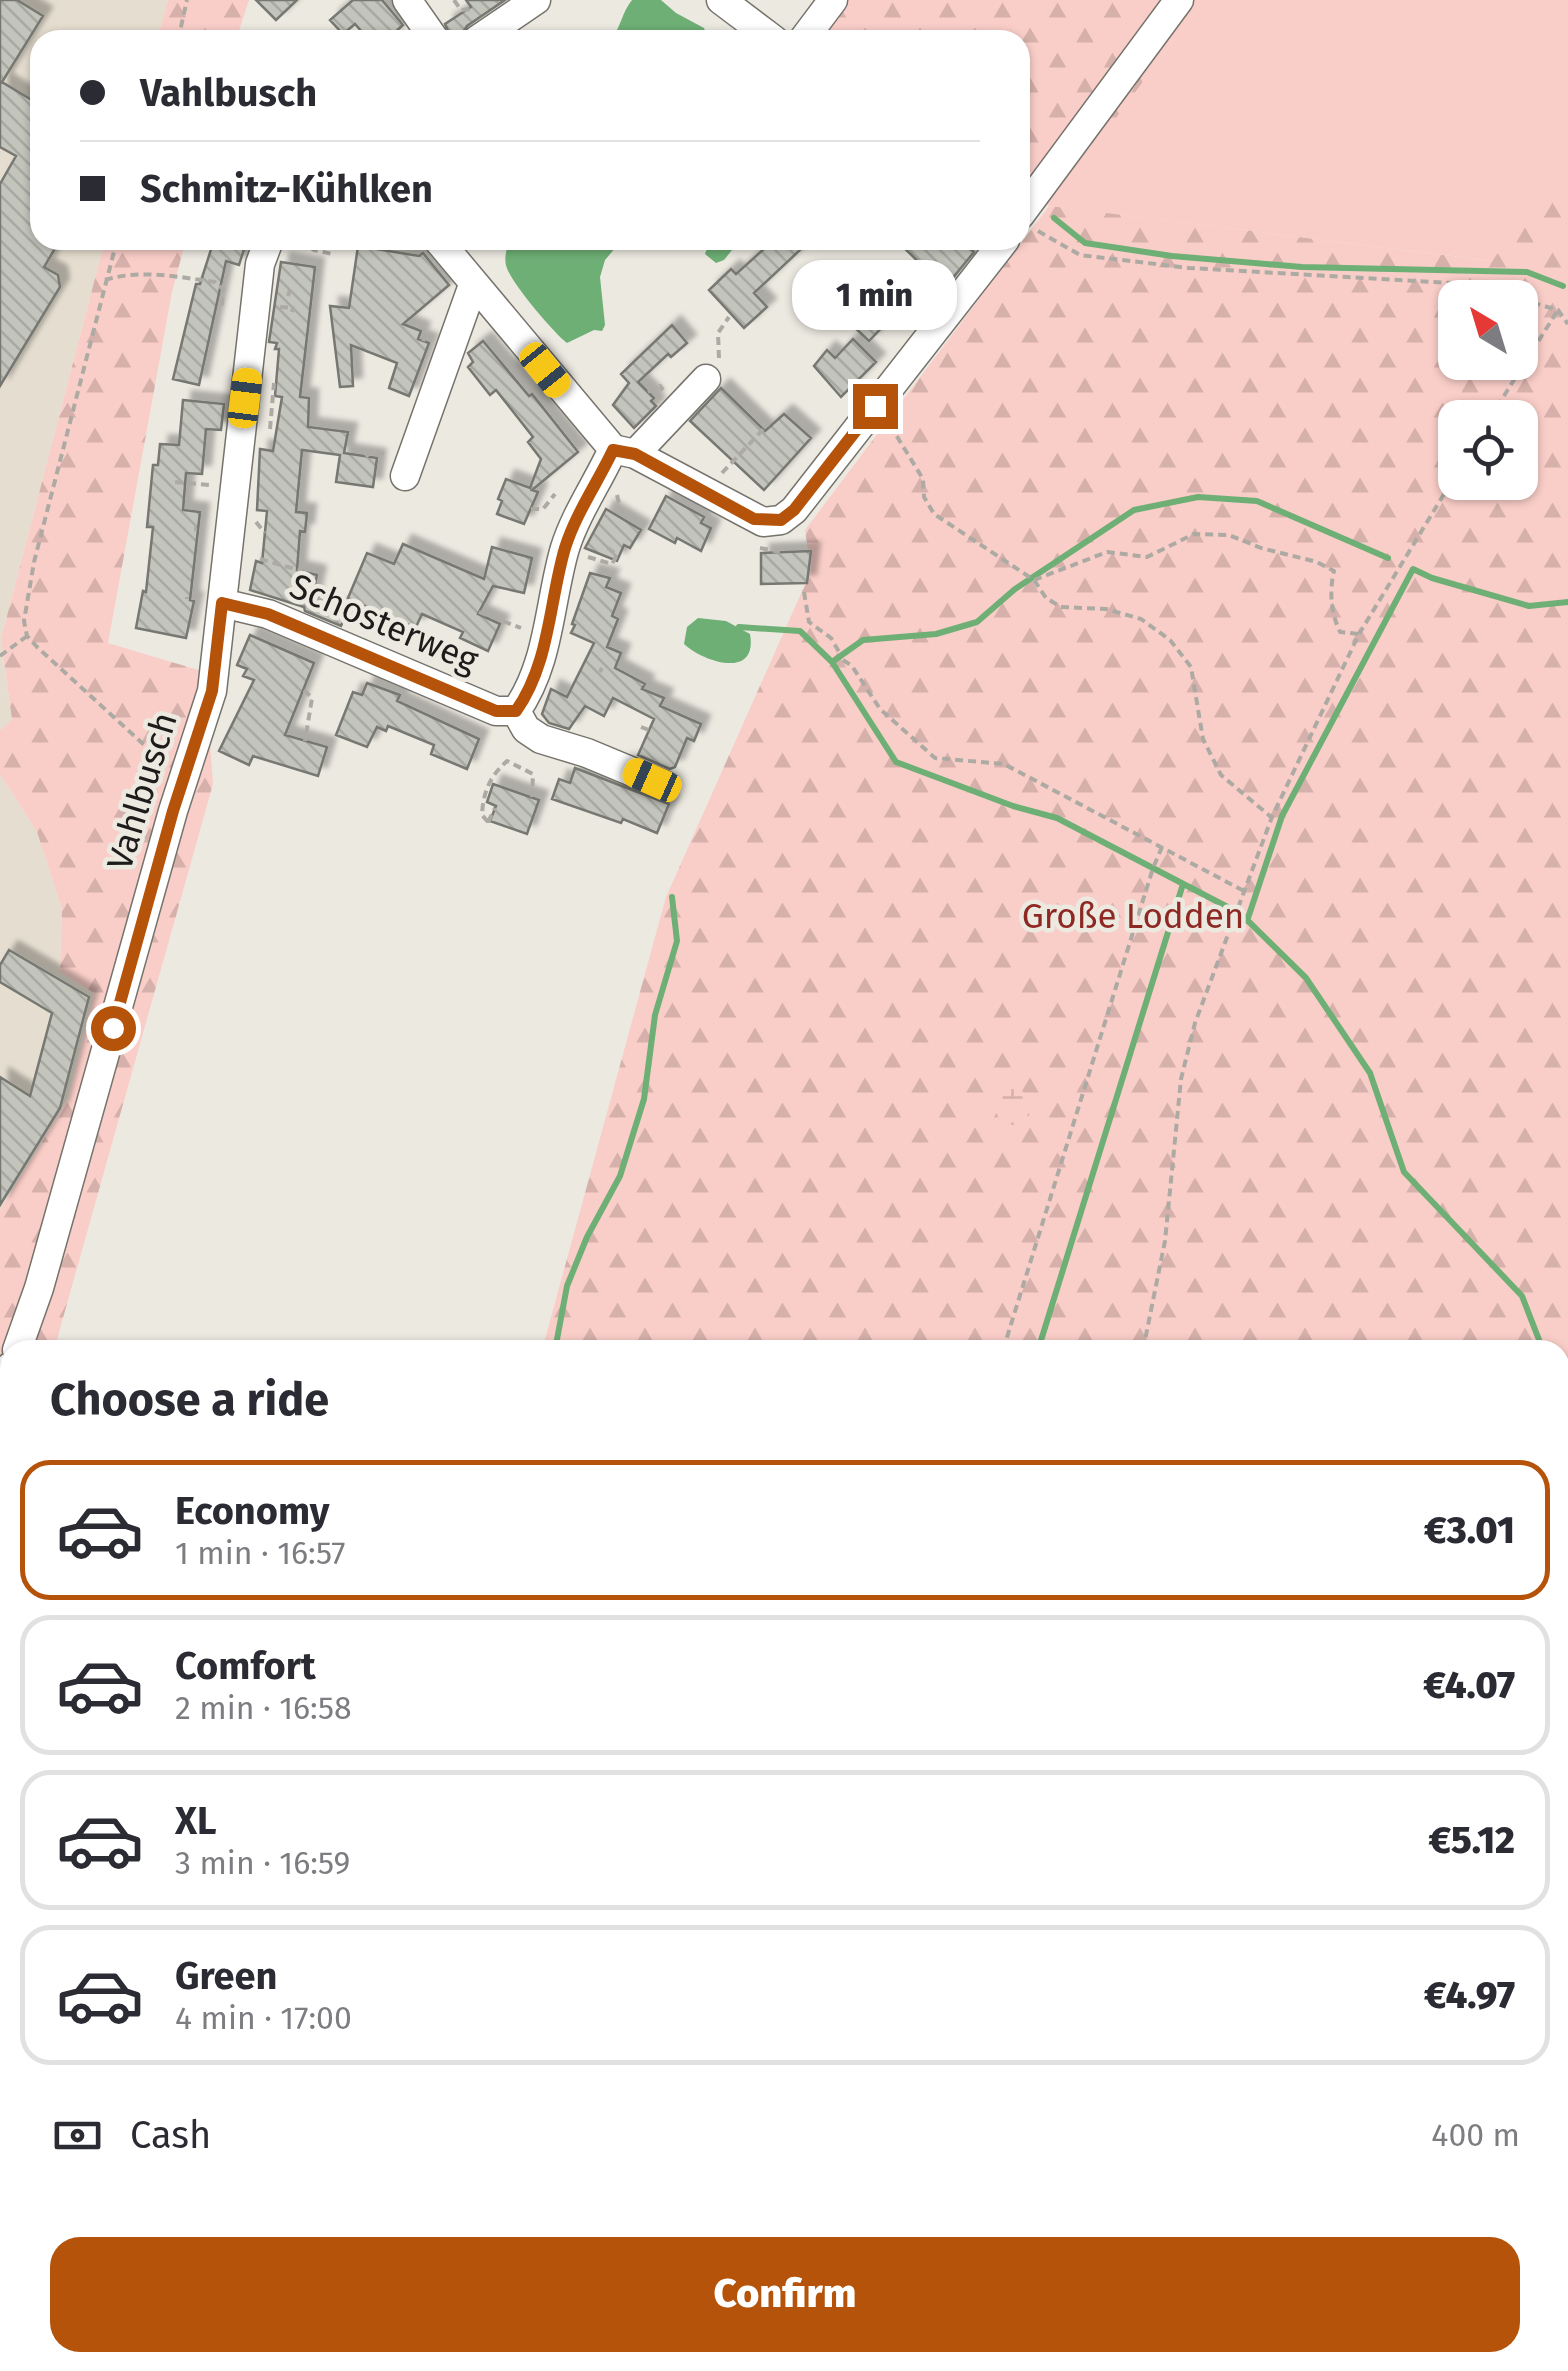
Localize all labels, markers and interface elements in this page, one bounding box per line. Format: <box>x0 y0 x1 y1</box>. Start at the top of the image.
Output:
text: Vahlbusch <box>140 70 317 116</box>
text: Schmitz-Kühlken <box>140 166 433 212</box>
callout: 1 min <box>792 261 958 331</box>
text: 1 min <box>836 276 913 314</box>
north arrow <box>1438 280 1538 380</box>
map controls <box>1438 280 1538 500</box>
car <box>514 337 576 403</box>
car <box>226 366 264 430</box>
route end <box>853 384 898 429</box>
button: locate <box>1438 400 1538 500</box>
street label: Schosterweg <box>284 565 485 682</box>
street label: Vahlbusch <box>98 707 186 875</box>
car <box>618 754 686 806</box>
park label: Große Lodden <box>1022 895 1244 937</box>
route start <box>91 1006 136 1051</box>
text: Choose a ride <box>50 1373 329 1427</box>
icon: car <box>55 1485 145 1575</box>
text: Economy <box>175 1488 330 1534</box>
text: €3.01 <box>1424 1507 1515 1553</box>
text: 1 min · 16:57 <box>175 1534 345 1572</box>
icon: car <box>55 1640 145 1730</box>
text: Comfort <box>175 1643 316 1689</box>
text: €4.07 <box>1423 1662 1515 1708</box>
text: 2 min · 16:58 <box>175 1689 352 1727</box>
icon: car <box>55 1795 145 1885</box>
text: XL <box>175 1798 217 1844</box>
text: €5.12 <box>1428 1817 1515 1863</box>
text: 3 min · 16:59 <box>175 1844 350 1882</box>
icon: car <box>55 1950 145 2040</box>
text: Green <box>175 1953 278 1999</box>
text: €4.97 <box>1424 1972 1515 2018</box>
text: 4 min · 17:00 <box>175 1999 352 2037</box>
icon: cash <box>50 2108 105 2163</box>
text: Cash <box>130 2112 211 2158</box>
text: 400 m <box>1431 2116 1520 2154</box>
button: Confirm <box>50 2237 1520 2352</box>

